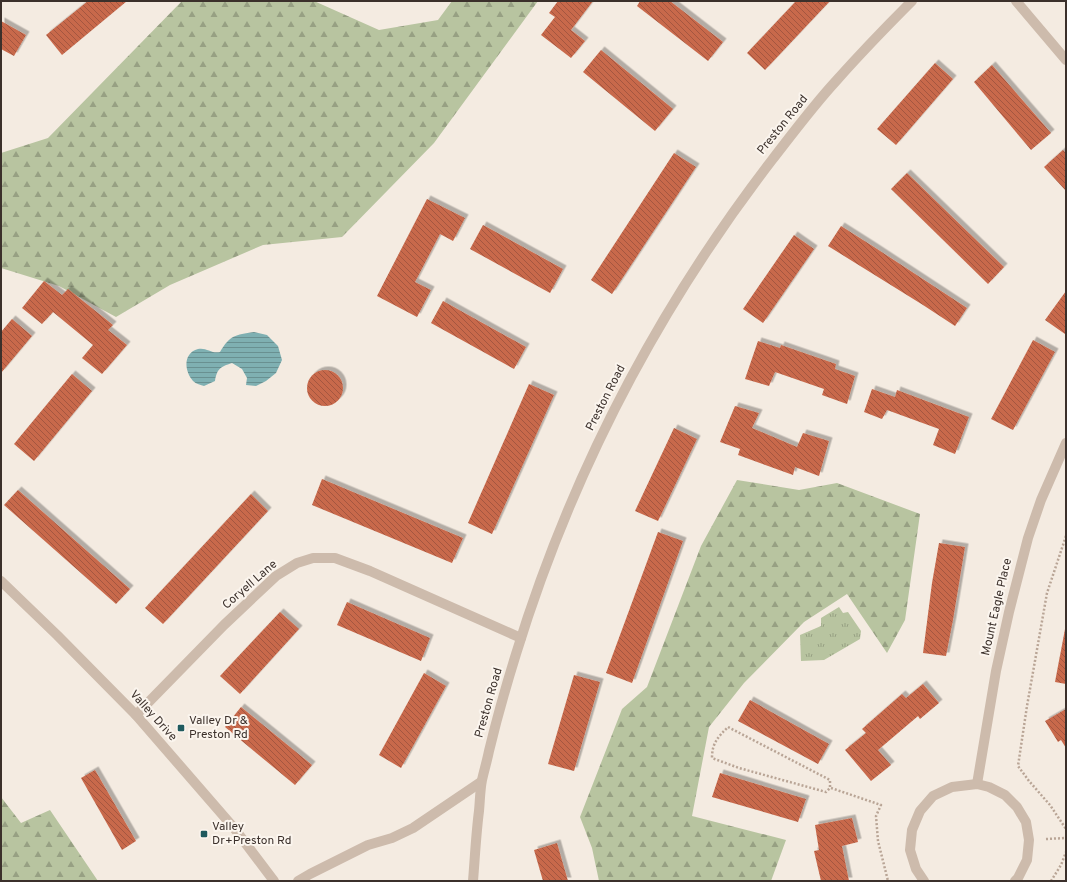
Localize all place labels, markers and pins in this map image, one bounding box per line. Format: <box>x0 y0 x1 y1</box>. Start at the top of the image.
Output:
place label: Valley Dr & Preston Rd <box>189 713 248 743</box>
marker: Valley Dr & Preston Rd <box>176 723 186 733</box>
place label: Valley Dr+Preston Rd <box>212 819 291 849</box>
marker: Valley Dr+Preston Rd <box>199 829 209 839</box>

